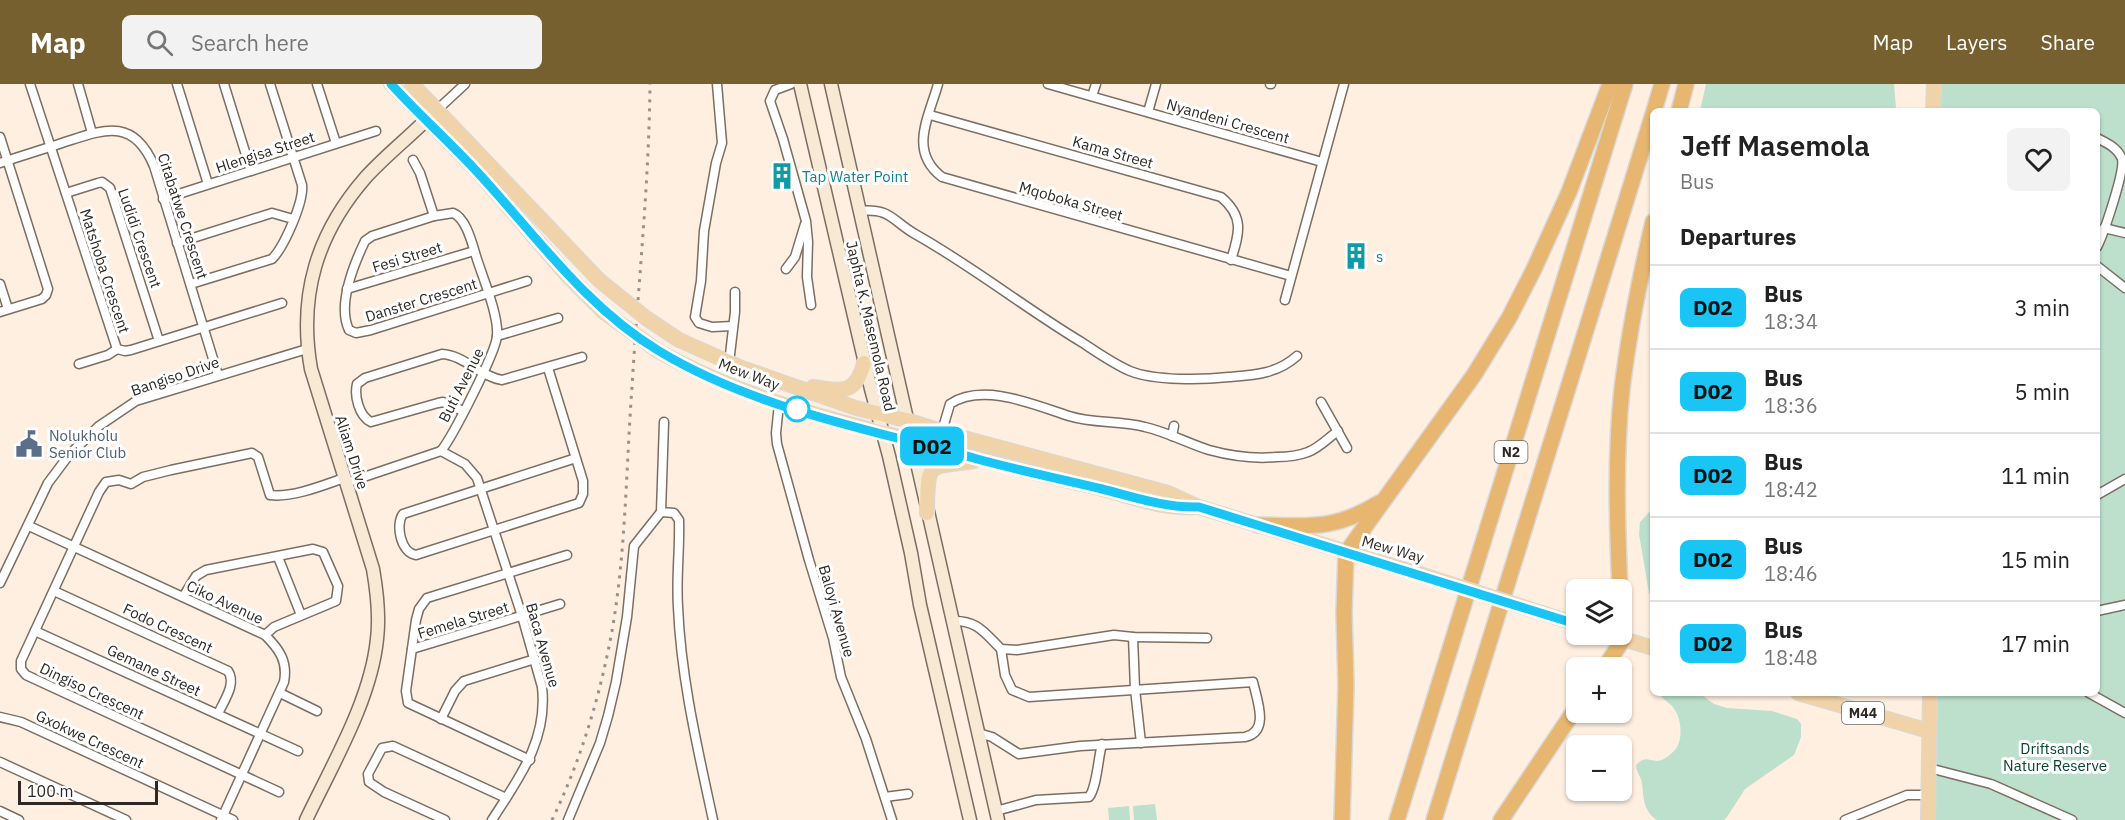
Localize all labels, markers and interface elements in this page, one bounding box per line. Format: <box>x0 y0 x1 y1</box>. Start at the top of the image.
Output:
search box <box>122 15 542 69</box>
text: Map <box>30 24 86 61</box>
icon: search <box>143 26 176 59</box>
text: Search here <box>191 28 309 57</box>
text: Map <box>1873 28 1913 56</box>
text: Layers <box>1946 28 2008 56</box>
text: Share <box>2041 28 2095 56</box>
street label: Nyandeni Crescent <box>1164 94 1292 148</box>
street label: Hlengisa Street <box>213 127 317 177</box>
text: Jeff Masemola <box>1680 127 1870 164</box>
button: heart <box>2007 128 2070 191</box>
street label: Kama Street <box>1070 131 1156 173</box>
street label: Citabatwe Crescent <box>154 151 212 281</box>
building icon: Tap Water Point <box>767 161 797 191</box>
place label: Tap Water Point <box>802 167 908 186</box>
text: Bus <box>1680 168 1714 195</box>
street label: Mqoboka Street <box>1017 177 1125 225</box>
street label: Ludidi Crescent <box>114 186 166 290</box>
street label: Matshoba Crescent <box>76 206 134 336</box>
text: Departures <box>1680 222 1796 251</box>
street label: Fesi Street <box>370 237 444 277</box>
street label: Japhta K. Masemola Road <box>842 239 900 413</box>
building icon: s <box>1341 241 1371 271</box>
place label: s <box>1376 247 1383 266</box>
street label: Danster Crescent <box>363 274 479 326</box>
text: Bus <box>1764 279 1803 308</box>
text: D02 <box>1693 293 1733 321</box>
text: 3 min <box>2014 293 2070 322</box>
text: 18:34 <box>1764 308 1818 335</box>
street label: Buti Avenue <box>434 345 488 425</box>
street label: Bangiso Drive <box>128 352 222 400</box>
street label: Mew Way <box>716 354 783 395</box>
text: Bus <box>1764 363 1803 392</box>
text: D02 <box>1693 377 1733 405</box>
text: 5 min <box>2014 377 2070 406</box>
text: 18:36 <box>1764 392 1818 419</box>
unlabelled marker <box>784 396 810 422</box>
street label: Aliam Drive <box>331 412 373 492</box>
place label: Nolukholu Senior Club <box>49 426 126 462</box>
line badge: D02 <box>898 426 966 466</box>
public building icon: Nolukholu Senior Club <box>14 429 44 459</box>
text: D02 <box>912 432 952 460</box>
road number: N2 <box>1494 441 1528 463</box>
text: Bus <box>1764 447 1803 476</box>
text: D02 <box>1693 461 1733 489</box>
text: 11 min <box>2001 461 2070 490</box>
text: 18:42 <box>1764 476 1818 503</box>
street label: Mew Way <box>1360 531 1427 567</box>
text: Bus <box>1764 531 1803 560</box>
text: D02 <box>1693 545 1733 573</box>
text: 15 min <box>2001 545 2070 574</box>
text: 18:46 <box>1764 560 1818 587</box>
street label: Baloyi Avenue <box>815 563 859 659</box>
street label: Ciko Avenue <box>183 576 267 628</box>
map controls <box>1566 579 1632 801</box>
button: layers <box>1566 579 1632 645</box>
street label: Femela Street <box>415 597 511 643</box>
street label: Fodo Crescent <box>120 599 216 657</box>
street label: Baca Avenue <box>522 601 564 689</box>
text: Bus <box>1764 615 1803 644</box>
text: D02 <box>1693 629 1733 657</box>
text: 17 min <box>2001 629 2070 658</box>
street label: Gemane Street <box>104 640 204 700</box>
text: 18:48 <box>1764 644 1818 671</box>
button: + <box>1566 657 1632 723</box>
street label: Dingiso Crescent <box>37 659 147 723</box>
road number: M44 <box>1842 702 1884 724</box>
street label: Gxokwe Crescent <box>33 706 147 772</box>
button: − <box>1566 735 1632 801</box>
park label: Driftsands Nature Reserve <box>2003 739 2107 775</box>
scale bar <box>18 778 158 806</box>
text: 100 m <box>27 781 74 801</box>

